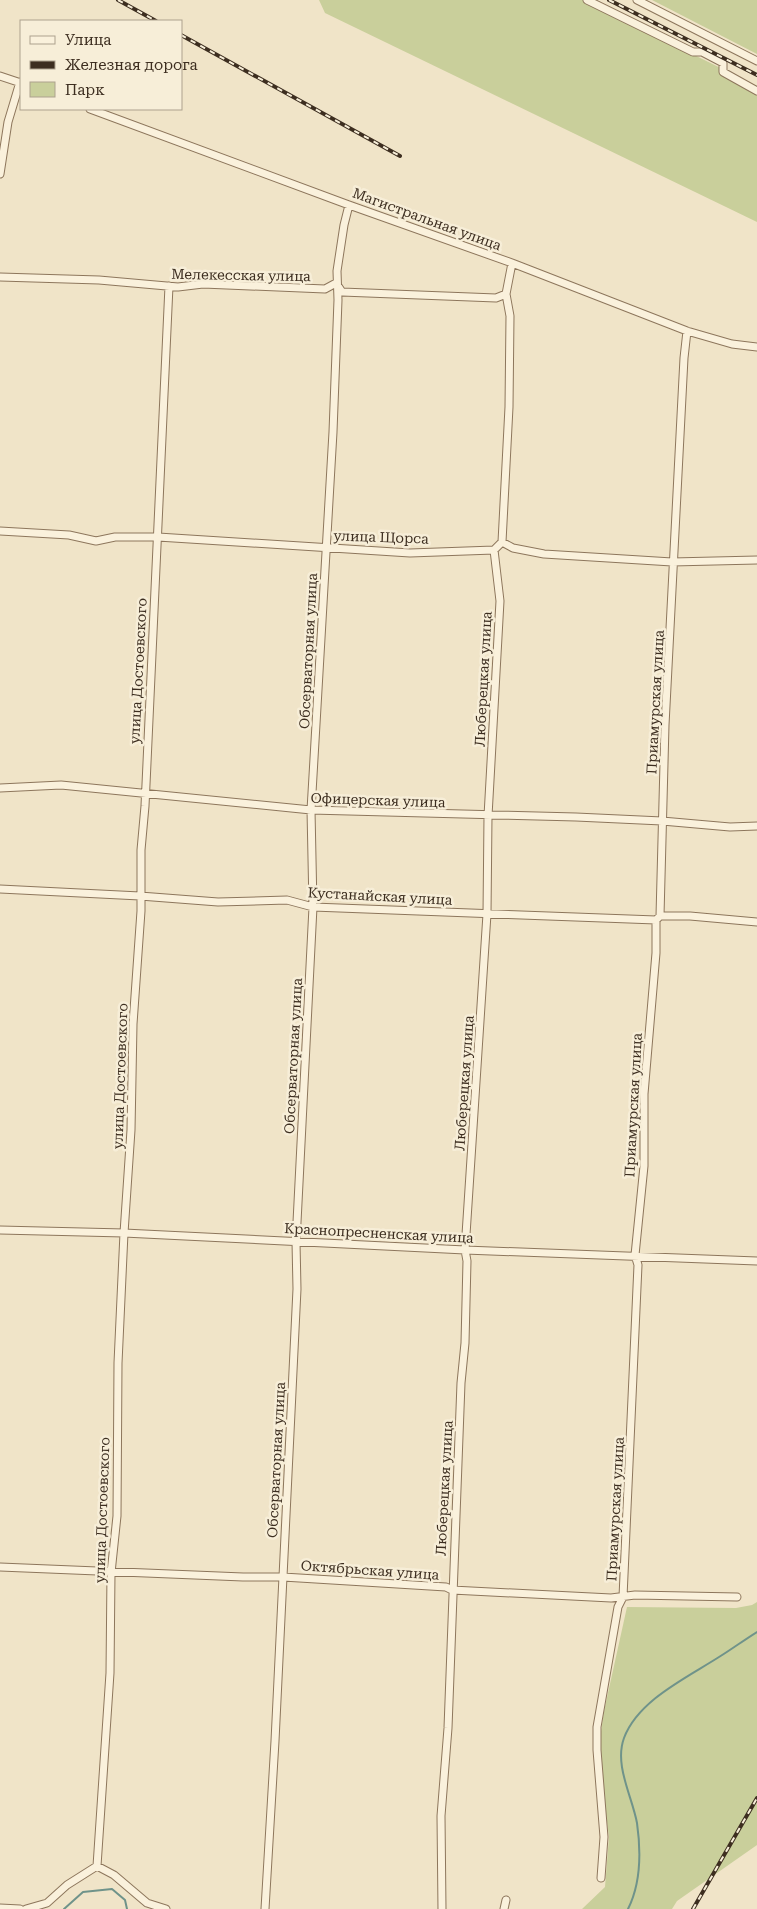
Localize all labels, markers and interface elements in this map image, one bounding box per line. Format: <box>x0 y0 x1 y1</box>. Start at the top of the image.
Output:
legend <box>20 20 182 110</box>
text: Улица <box>65 31 111 49</box>
text: Железная дорога <box>65 56 198 74</box>
text: Парк <box>65 81 105 99</box>
street label: Магистральная улица <box>350 185 504 254</box>
street label: Мелекесская улица <box>171 266 311 284</box>
street label: улица Щорса <box>333 527 429 547</box>
street label: Обсерваторная улица <box>296 572 320 729</box>
street label: улица Достоевского <box>126 598 150 744</box>
street label: Люберецкая улица <box>471 610 495 747</box>
street label: Приамурская улица <box>643 629 667 775</box>
street label: Офицерская улица <box>310 790 446 810</box>
street label: Кустанайская улица <box>307 884 453 908</box>
street label: Обсерваторная улица <box>281 977 305 1134</box>
street label: улица Достоевского <box>109 1003 131 1149</box>
street label: Люберецкая улица <box>451 1014 477 1151</box>
street label: Приамурская улица <box>621 1032 645 1178</box>
street label: Краснопресненская улица <box>284 1220 475 1246</box>
street label: Обсерваторная улица <box>264 1381 288 1538</box>
street label: Люберецкая улица <box>432 1419 456 1556</box>
street label: Приамурская улица <box>603 1436 627 1582</box>
street label: улица Достоевского <box>91 1437 113 1583</box>
street label: Октябрьская улица <box>300 1557 440 1583</box>

